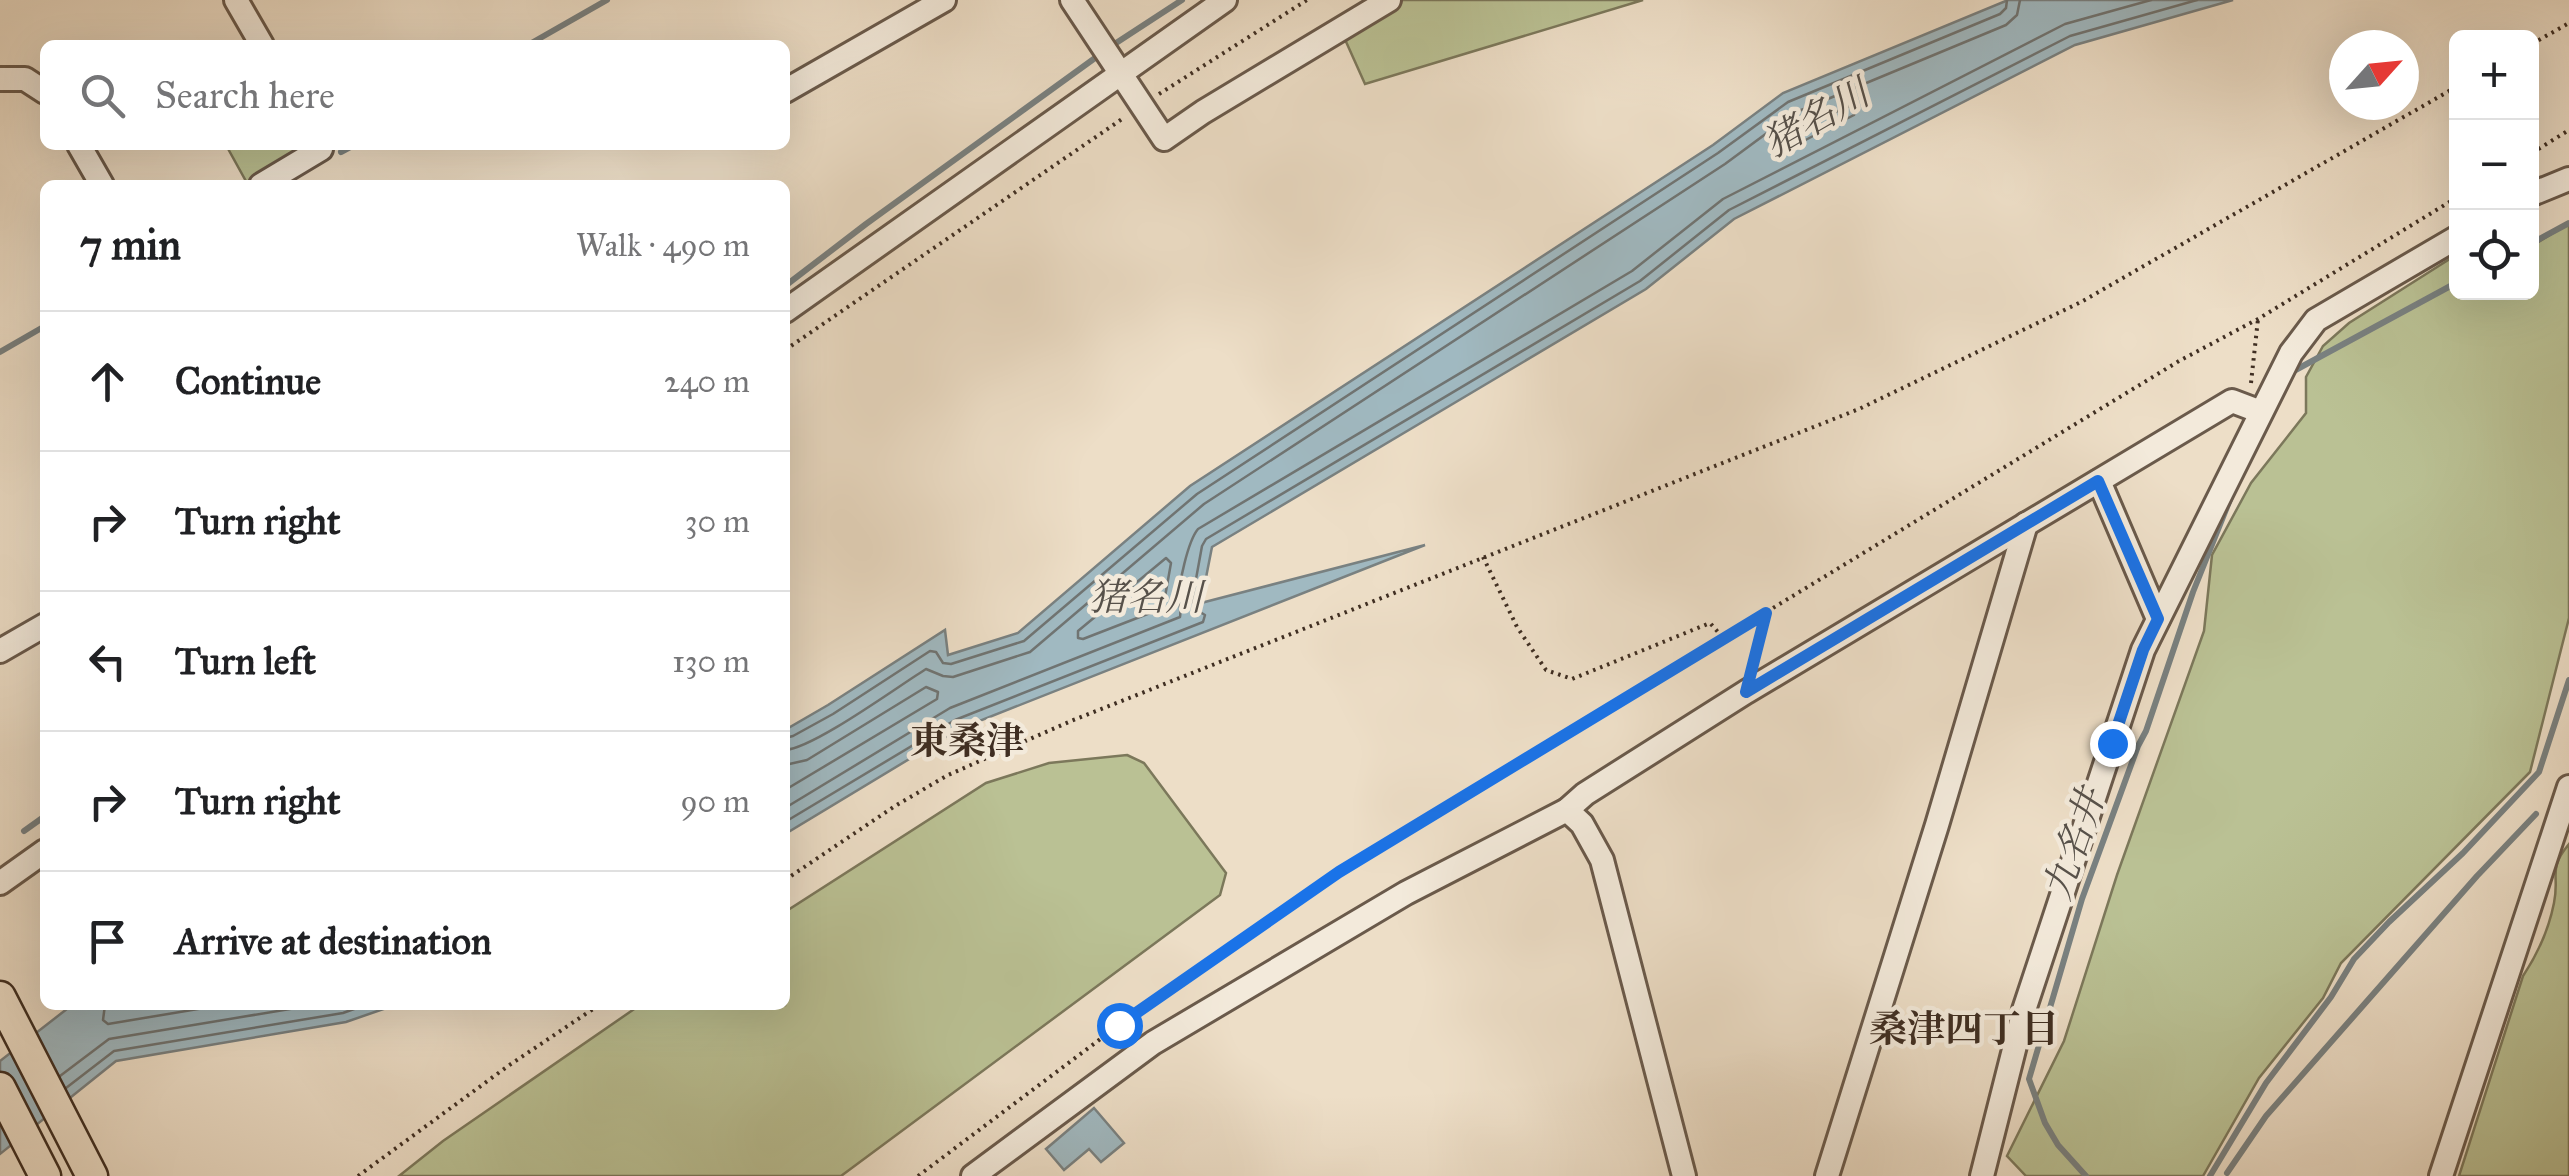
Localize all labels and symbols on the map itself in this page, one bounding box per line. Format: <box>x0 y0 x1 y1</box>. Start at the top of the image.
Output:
north arrow <box>2329 30 2419 120</box>
water label: 猪名川 <box>1755 68 1880 166</box>
water label: 猪名川 <box>1089 574 1207 620</box>
district label: 東桑津 <box>910 718 1024 764</box>
route end <box>2090 721 2136 767</box>
water label: 九名井 <box>2034 779 2116 905</box>
route start <box>1097 1003 1143 1049</box>
district label: 桑津四丁目 <box>1869 1006 2059 1052</box>

